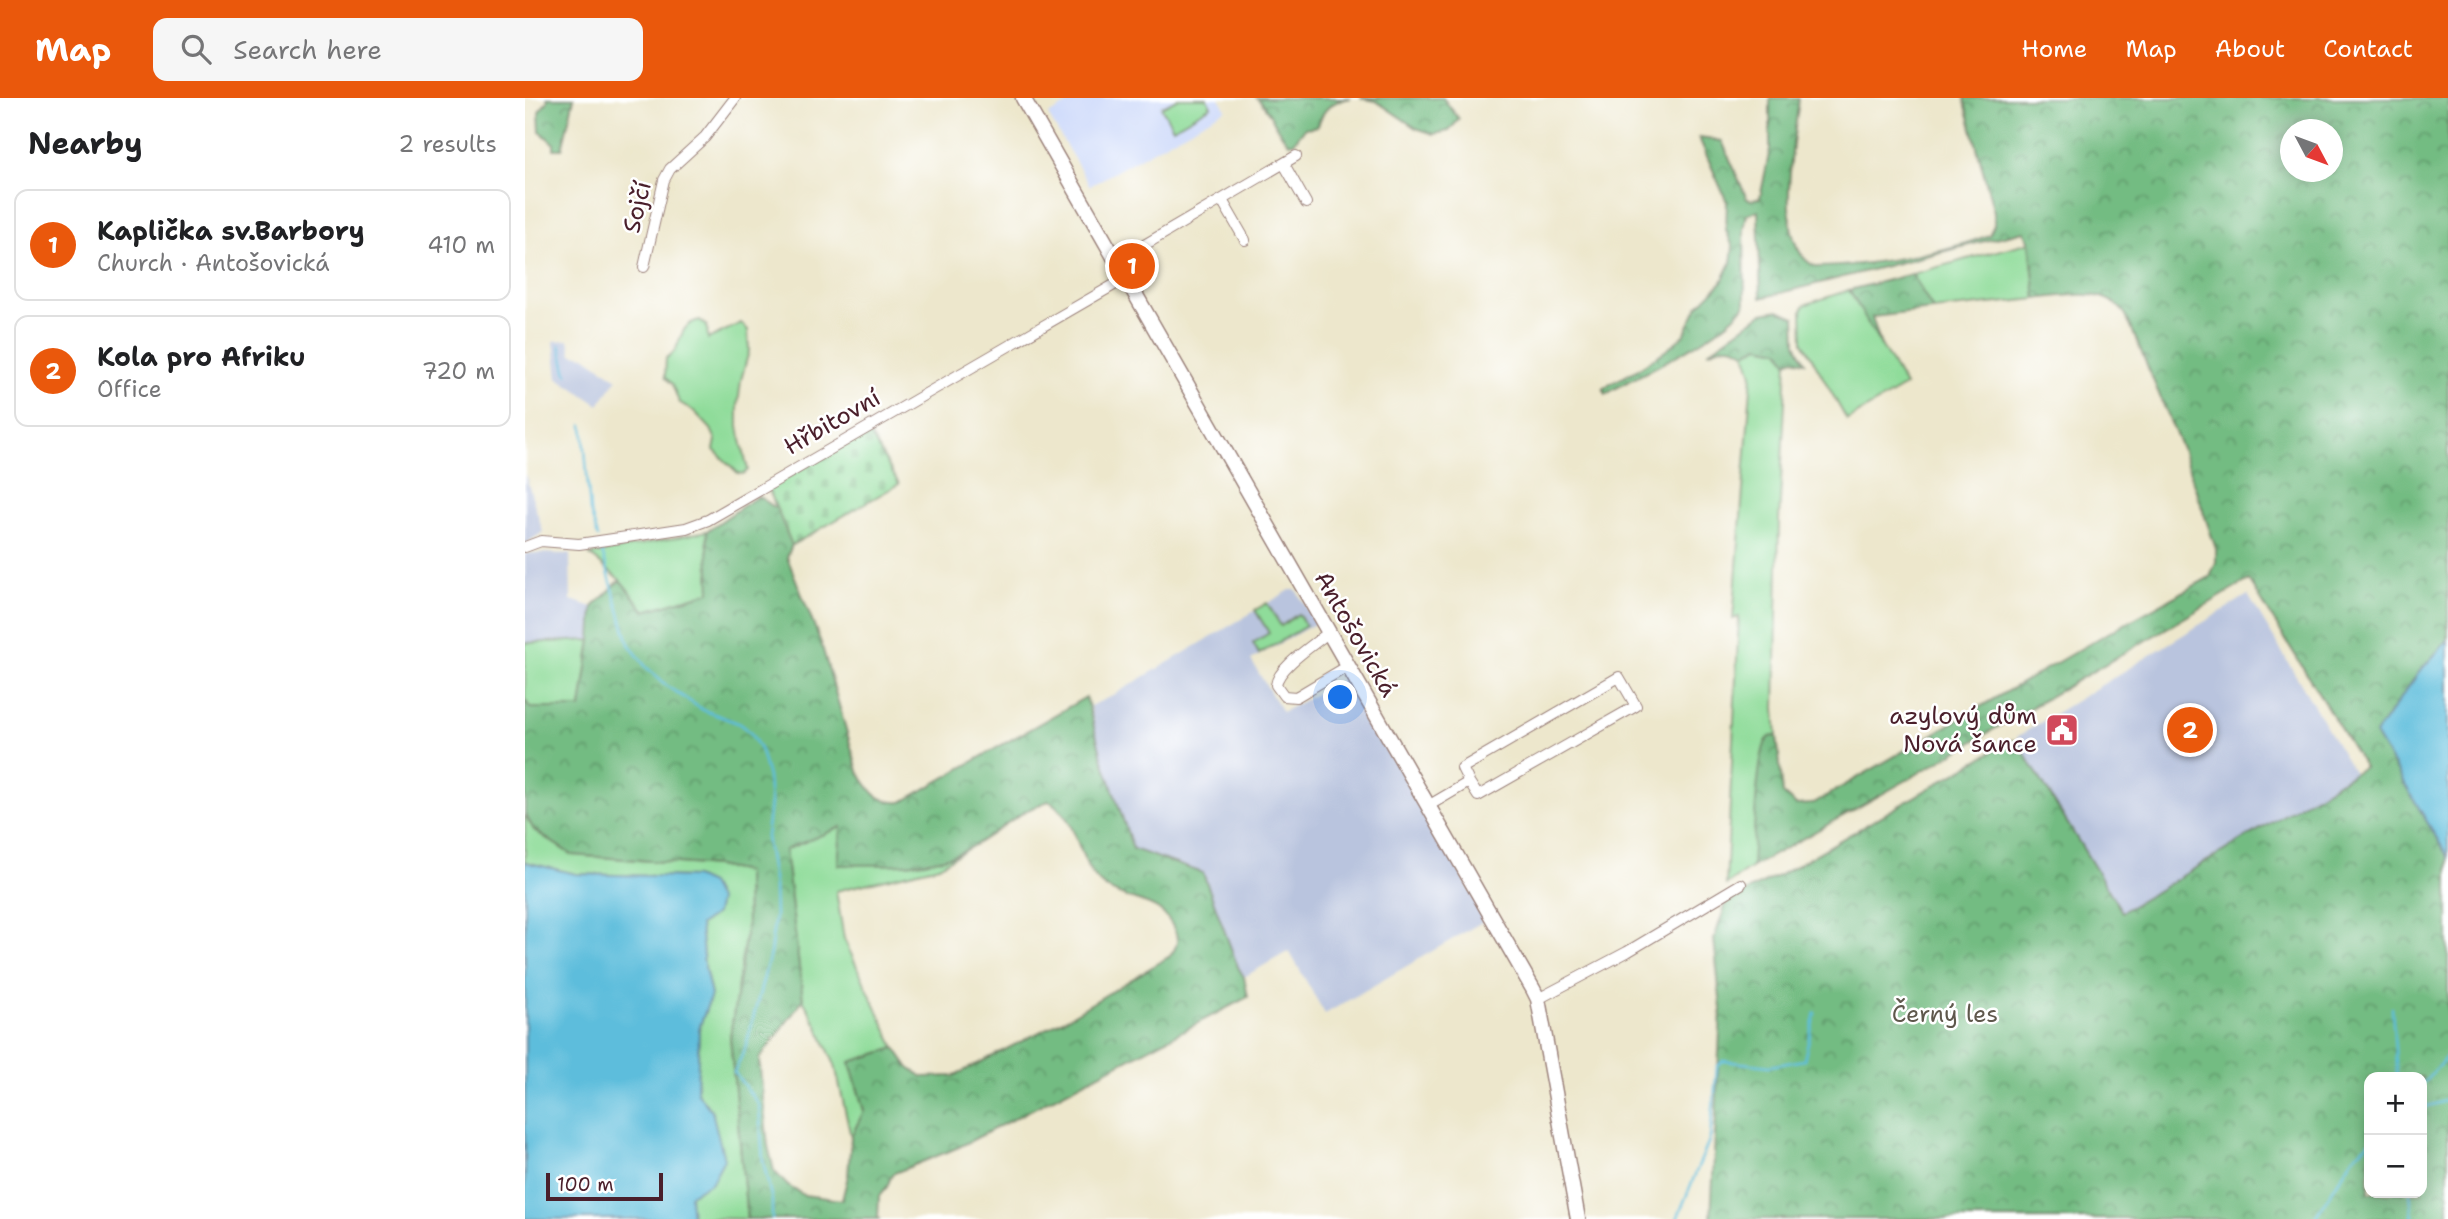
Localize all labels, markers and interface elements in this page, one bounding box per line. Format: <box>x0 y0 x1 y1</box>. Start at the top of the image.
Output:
search box <box>153 18 643 81</box>
text: Map <box>35 27 111 72</box>
icon: search <box>177 30 215 68</box>
text: Search here <box>233 32 382 67</box>
text: Home <box>2021 33 2087 65</box>
text: Map <box>2125 33 2177 65</box>
text: About <box>2215 33 2285 65</box>
text: Contact <box>2323 33 2413 65</box>
north arrow <box>2280 119 2343 182</box>
text: Nearby <box>28 123 143 164</box>
text: 2 results <box>398 129 497 159</box>
street label: Sojčí <box>615 178 659 236</box>
text: Kaplička sv.Barbory <box>97 213 365 248</box>
text: 1 <box>48 230 58 260</box>
text: 410 m <box>427 230 495 260</box>
pin: 1 <box>1109 240 1155 292</box>
text: Church · Antošovická <box>97 248 330 278</box>
text: Kola pro Afriku <box>97 339 305 374</box>
text: 2 <box>45 356 61 386</box>
text: 720 m <box>422 356 495 386</box>
text: Office <box>97 374 162 404</box>
street label: Hřbitovní <box>778 381 886 462</box>
street label: Antošovická <box>1307 565 1405 703</box>
your location <box>1323 680 1357 714</box>
place label: azylový dům Nová šance <box>1889 700 2037 760</box>
pin: 2 <box>2167 704 2213 756</box>
public building icon: azylový dům Nová šance <box>2043 711 2081 749</box>
park label: Černý les <box>1892 998 1998 1030</box>
map controls <box>2364 1072 2427 1198</box>
button: + <box>2364 1072 2427 1135</box>
button: − <box>2364 1135 2427 1198</box>
scale bar <box>546 1170 663 1202</box>
text: 100 m <box>557 1172 614 1197</box>

